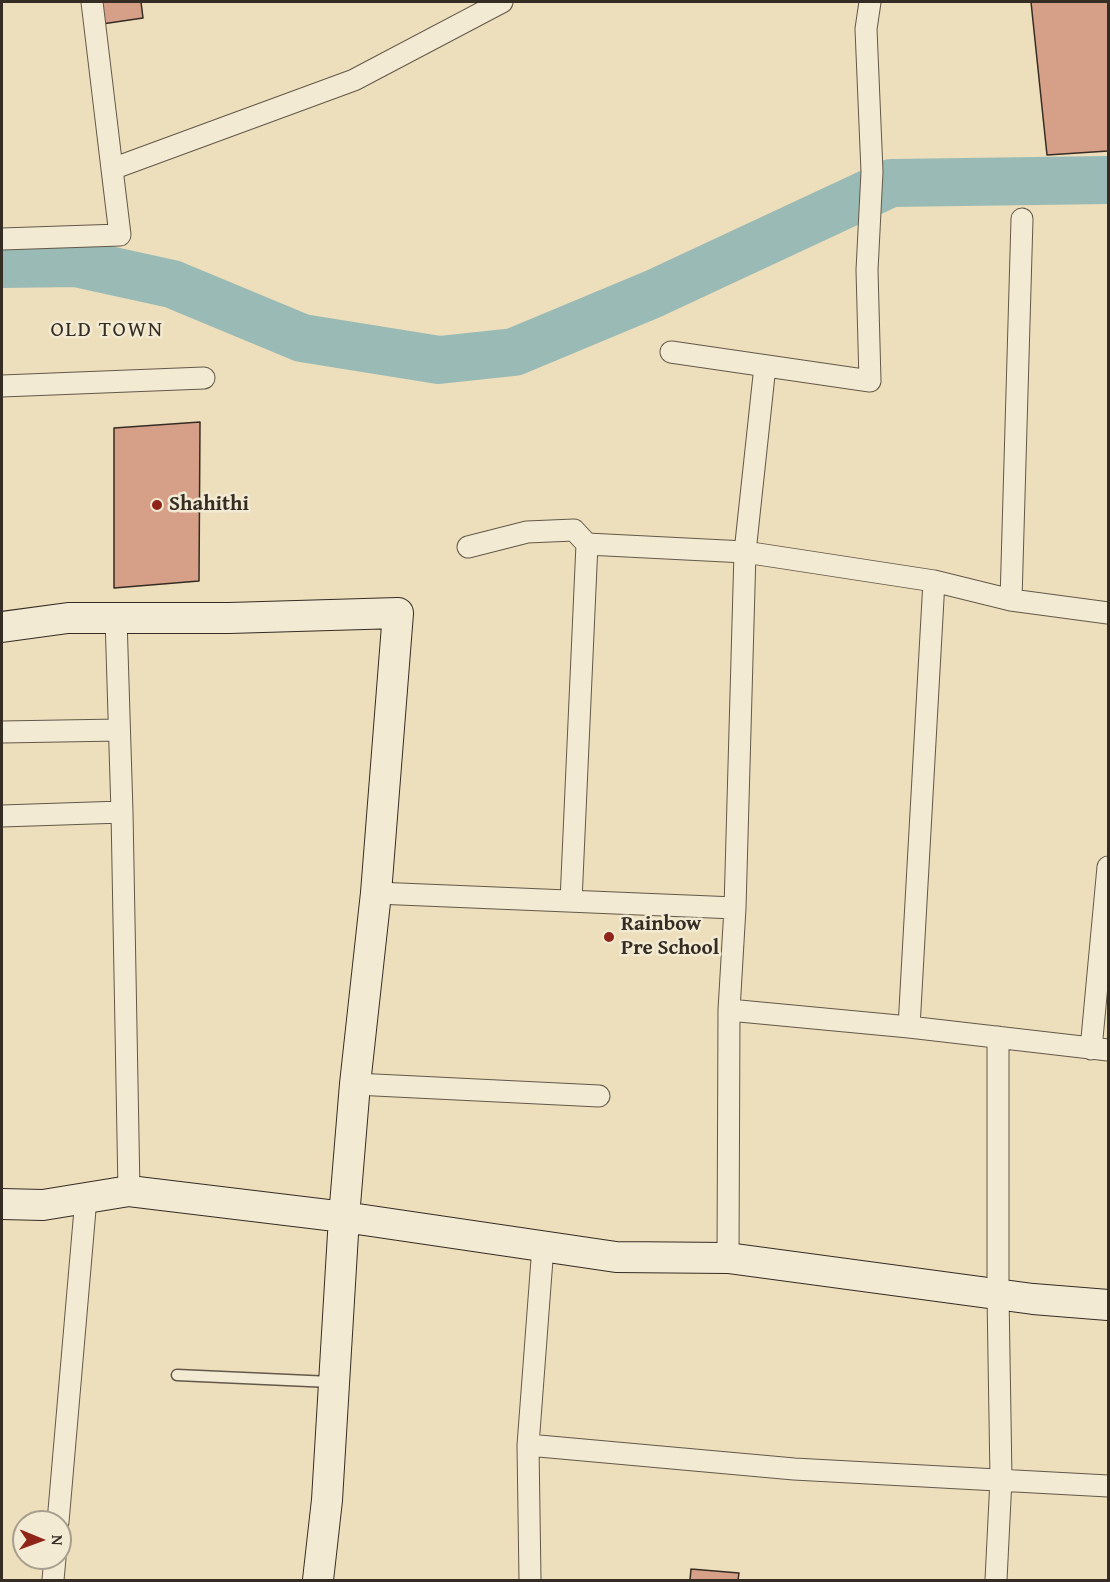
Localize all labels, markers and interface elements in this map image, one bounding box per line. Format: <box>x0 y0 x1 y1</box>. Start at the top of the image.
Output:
district label: OLD TOWN <box>50 317 164 343</box>
place label: Shahithi <box>169 492 249 518</box>
marker: Shahithi <box>150 498 164 512</box>
place label: Rainbow Pre School <box>621 912 719 962</box>
marker: Rainbow Pre School <box>602 930 616 944</box>
north arrow <box>12 1510 72 1570</box>
text: N <box>46 1535 70 1546</box>

